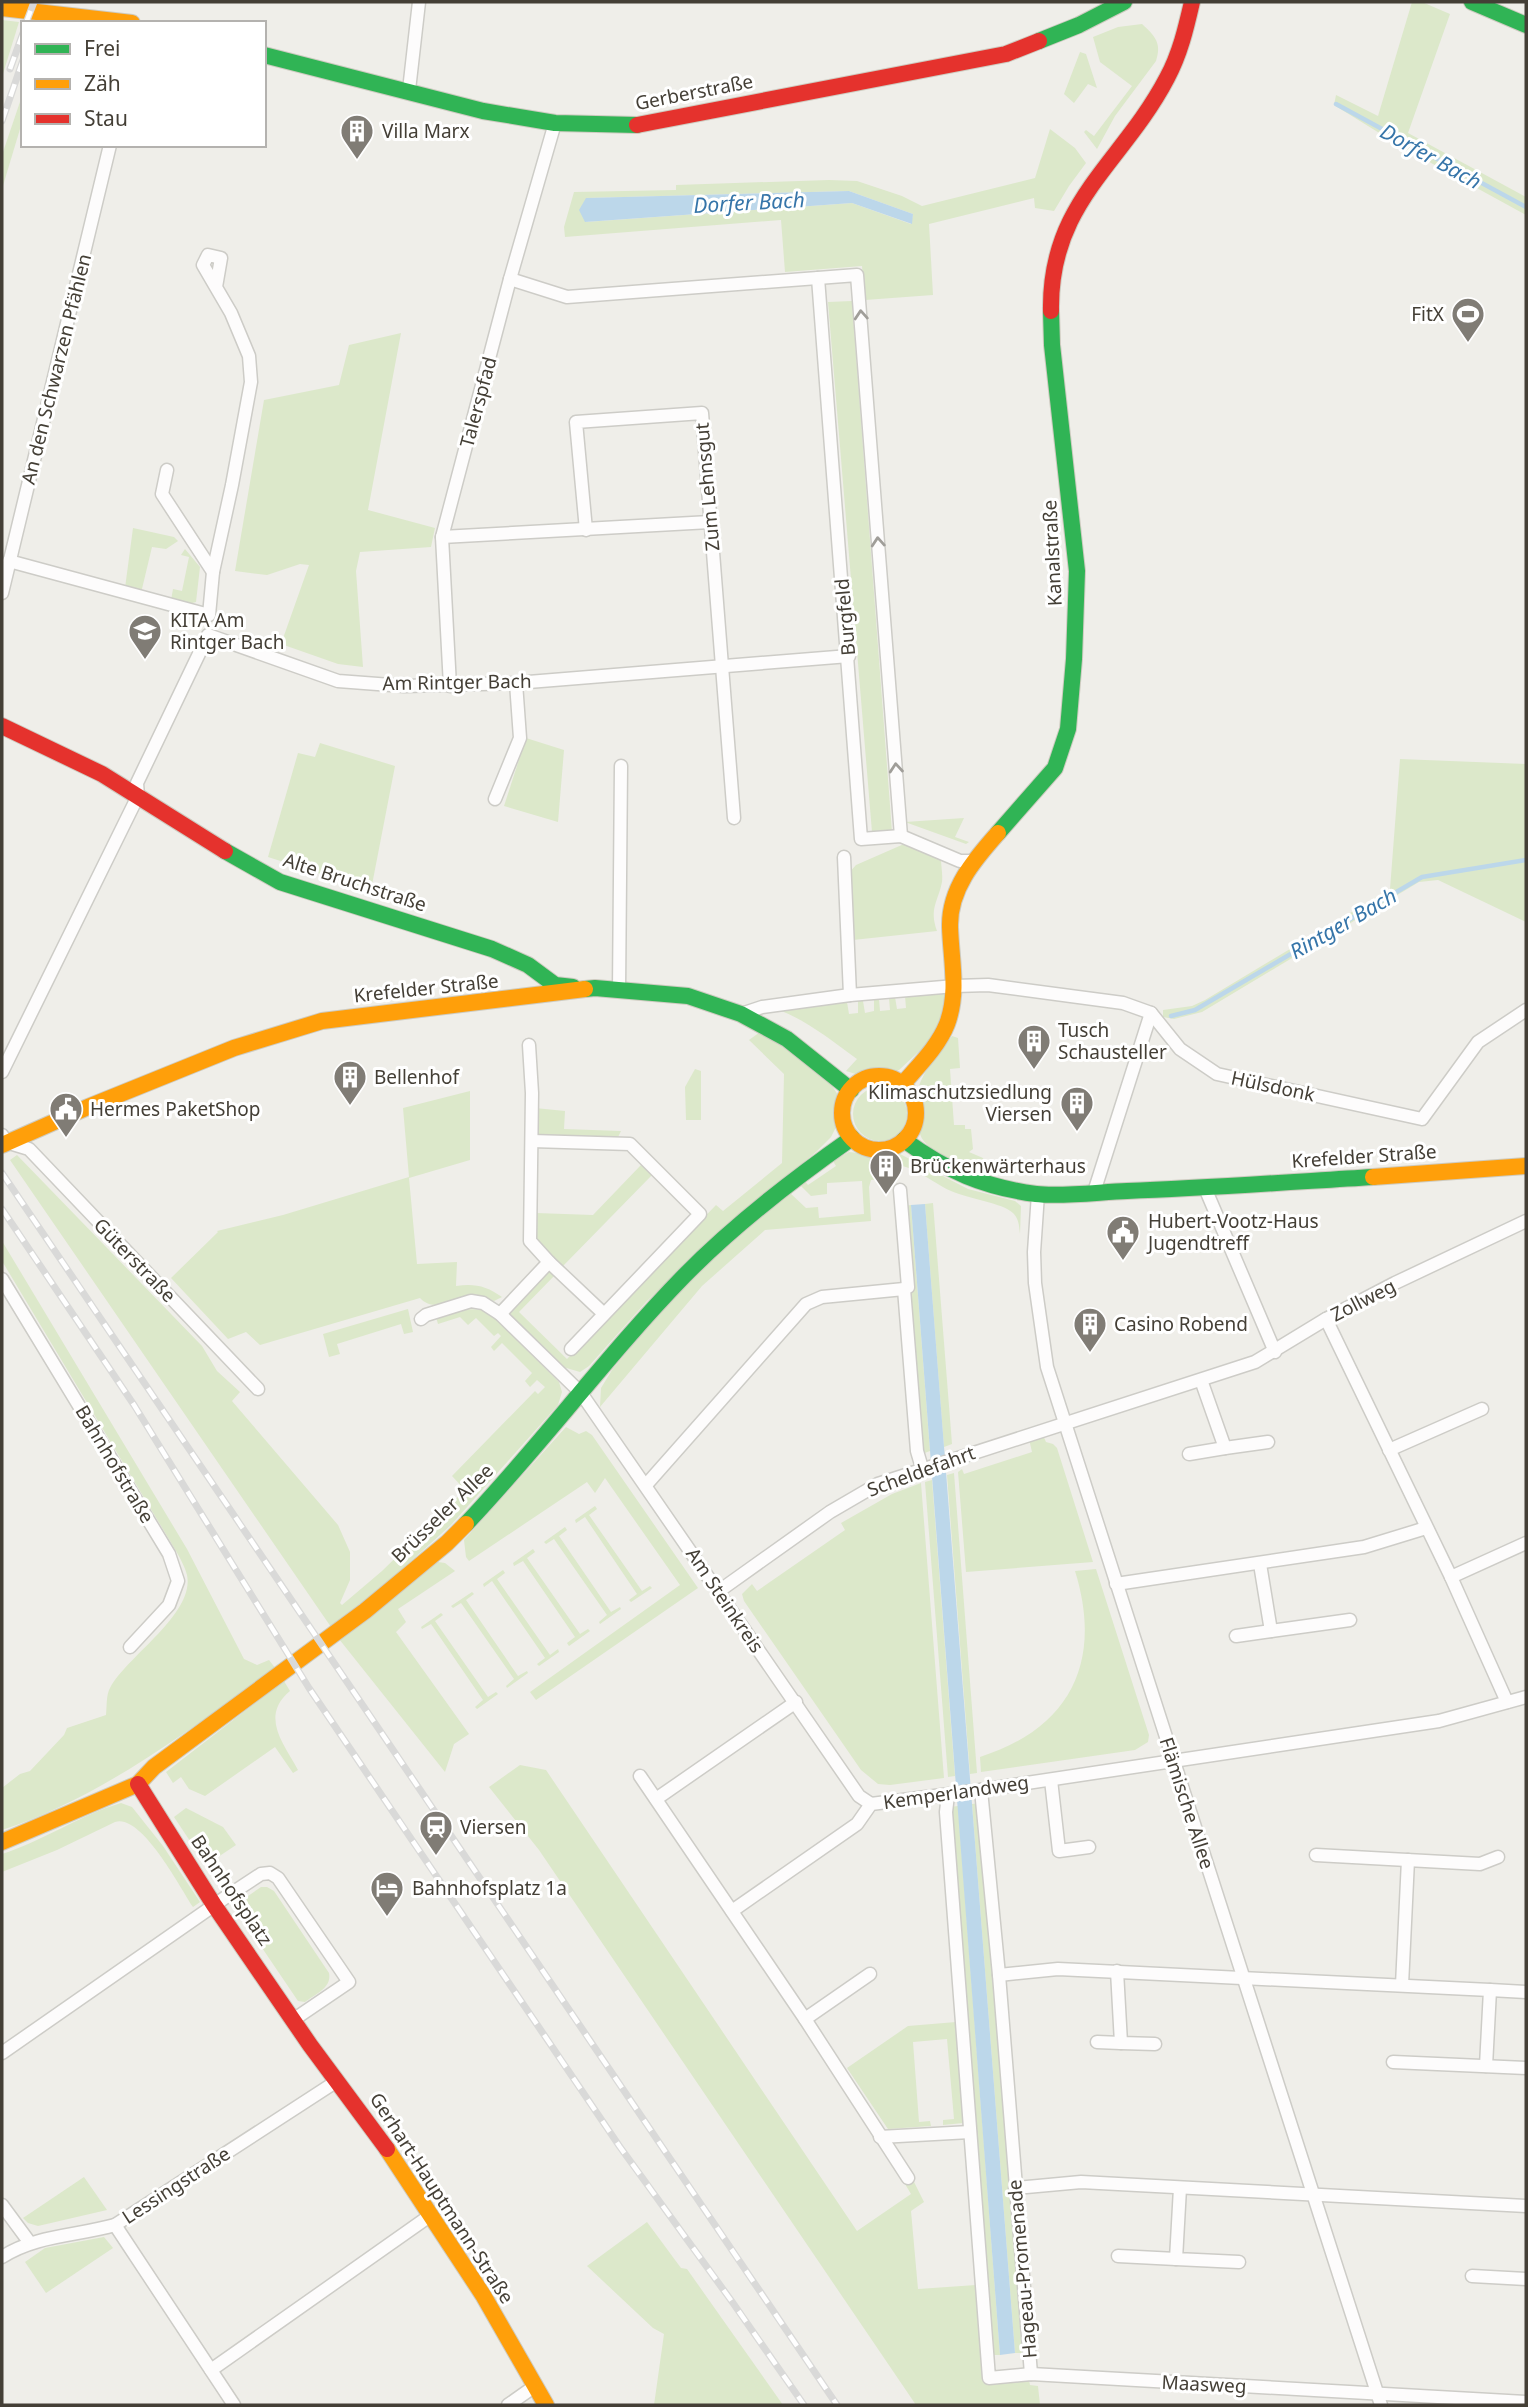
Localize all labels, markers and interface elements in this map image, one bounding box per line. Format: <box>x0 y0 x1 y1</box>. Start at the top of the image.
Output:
legend <box>21 21 266 147</box>
text: Frei <box>84 34 120 62</box>
street label: Gerberstraße <box>633 68 755 116</box>
text: Zäh <box>84 69 121 97</box>
text: Stau <box>84 104 128 132</box>
building icon: Villa Marx <box>338 112 376 161</box>
water label: Dorfer Bach <box>1376 117 1486 195</box>
place label: Villa Marx <box>382 118 470 144</box>
water label: Dorfer Bach <box>693 185 805 219</box>
street label: An den Schwarzen Pfählen <box>15 251 97 487</box>
sports icon: FitX <box>1449 295 1487 344</box>
place label: FitX <box>1411 301 1445 327</box>
one-way arrow <box>854 309 869 320</box>
street label: Talerspfad <box>453 354 503 450</box>
street label: Zum Lehnsgut <box>688 422 726 552</box>
street label: Kanalstraße <box>1036 499 1068 607</box>
one-way arrow <box>871 536 886 547</box>
street label: Burgfeld <box>829 577 861 657</box>
place label: KITA Am Rintger Bach <box>170 607 284 655</box>
school or university icon: KITA Am Rintger Bach <box>126 612 164 661</box>
street label: Am Rintger Bach <box>382 668 532 696</box>
one-way arrow <box>889 763 904 774</box>
street label: Alte Bruchstraße <box>280 847 430 917</box>
water label: Rintger Bach <box>1284 881 1402 965</box>
street label: Krefelder Straße <box>352 967 500 1009</box>
place label: Tusch Schausteller <box>1058 1017 1167 1065</box>
building icon: Tusch Schausteller <box>1015 1022 1053 1071</box>
building icon: Bellenhof <box>331 1058 369 1107</box>
place label: Bellenhof <box>374 1064 461 1090</box>
street label: Hülsdonk <box>1229 1064 1317 1108</box>
place label: Klimaschutzsiedlung Viersen <box>868 1079 1052 1127</box>
building icon: Klimaschutzsiedlung Viersen <box>1058 1084 1096 1133</box>
public building icon: Hermes PaketShop <box>47 1090 85 1139</box>
place label: Hermes PaketShop <box>90 1096 260 1122</box>
street label: Krefelder Straße <box>1291 1138 1437 1174</box>
building icon: Brückenwärterhaus <box>867 1147 905 1196</box>
place label: Brückenwärterhaus <box>910 1153 1086 1179</box>
place label: Hubert-Vootz-Haus Jugendtreff <box>1146 1208 1319 1256</box>
street label: Güterstraße <box>88 1212 182 1308</box>
public building icon: Hubert-Vootz-Haus Jugendtreff <box>1104 1213 1142 1262</box>
street label: Zollweg <box>1326 1273 1400 1327</box>
building icon: Casino Robend <box>1071 1305 1109 1354</box>
place label: Casino Robend <box>1114 1311 1248 1337</box>
street label: Bahnhofstraße <box>70 1400 160 1528</box>
street label: Scheldefahrt <box>863 1439 979 1503</box>
street label: Brüsseler Allee <box>385 1458 499 1568</box>
street label: Am Steinkreis <box>680 1542 770 1658</box>
street label: Flämische Allee <box>1153 1734 1221 1872</box>
street label: Kemperlandweg <box>881 1769 1031 1815</box>
station icon: Viersen <box>417 1808 455 1857</box>
place label: Viersen <box>460 1814 526 1840</box>
street label: Bahnhofsplatz <box>185 1830 279 1951</box>
hotel icon: Bahnhofsplatz 1a <box>368 1869 406 1918</box>
place label: Bahnhofsplatz 1a <box>412 1875 567 1901</box>
street label: Gerhart-Hauptmann-Straße <box>364 2087 520 2309</box>
street label: Lessingstraße <box>117 2140 235 2230</box>
street label: Hageau-Promenade <box>1001 2179 1043 2359</box>
street label: Maasweg <box>1161 2369 1247 2399</box>

